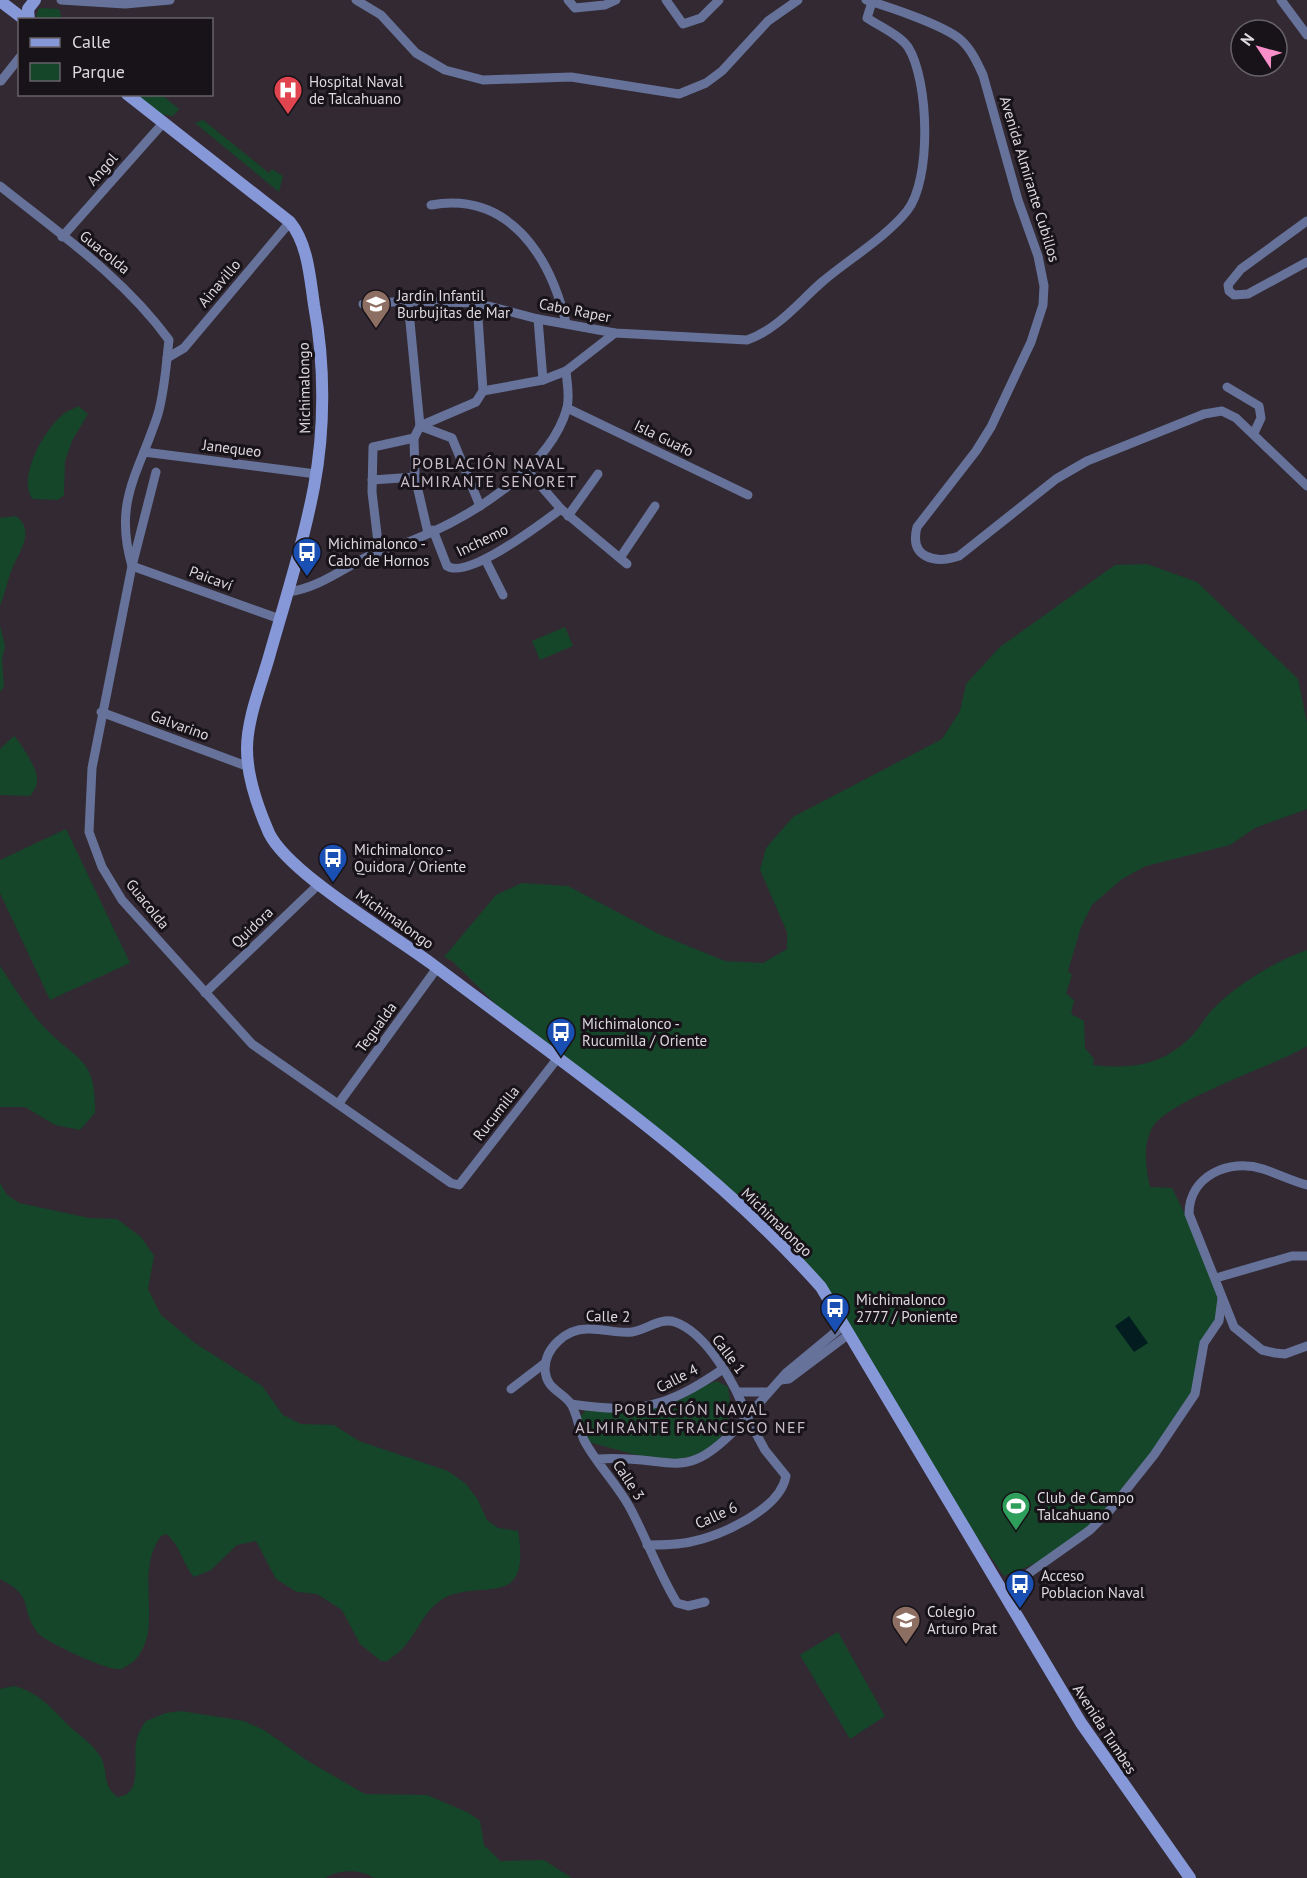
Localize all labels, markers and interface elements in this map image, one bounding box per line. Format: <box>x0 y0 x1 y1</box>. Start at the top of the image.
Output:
legend <box>18 18 213 96</box>
north arrow <box>1229 18 1289 78</box>
text: N <box>1236 29 1258 49</box>
text: Calle <box>72 30 111 53</box>
text: Parque <box>72 60 125 83</box>
place label: Hospital Naval de Talcahuano <box>309 72 404 108</box>
hospital icon: Hospital Naval de Talcahuano <box>272 74 304 116</box>
street label: Avenida Almirante Cubillos <box>996 94 1064 264</box>
street label: Angol <box>83 148 122 189</box>
street label: Guacolda <box>76 226 134 278</box>
street label: Ainavillo <box>194 255 244 311</box>
place label: Jardín Infantil Burbujitas de Mar <box>396 286 510 322</box>
school or university icon: Jardín Infantil Burbujitas de Mar <box>360 288 392 330</box>
street label: Cabo Raper <box>537 294 613 326</box>
street label: Michimalongo <box>294 342 314 434</box>
street label: Isla Guafo <box>631 415 697 461</box>
street label: Janequeo <box>201 435 262 461</box>
district label: POBLACIÓN NAVAL ALMIRANTE SEÑORET <box>400 453 578 491</box>
street label: Inchemo <box>453 519 511 561</box>
place label: Michimalonco - Cabo de Hornos <box>328 534 429 570</box>
bus stop icon: Michimalonco - Cabo de Hornos <box>291 536 323 578</box>
street label: Paicaví <box>187 561 235 595</box>
street label: Galvarino <box>148 706 212 744</box>
place label: Michimalonco - Quidora / Oriente <box>354 840 466 876</box>
bus stop icon: Michimalonco - Quidora / Oriente <box>317 842 349 884</box>
street label: Guacolda <box>122 875 174 933</box>
street label: Michimalongo <box>352 885 438 953</box>
street label: Quidora <box>227 902 277 952</box>
street label: Tegualda <box>351 998 401 1056</box>
place label: Michimalonco - Rucumilla / Oriente <box>582 1014 707 1050</box>
bus stop icon: Michimalonco - Rucumilla / Oriente <box>545 1016 577 1058</box>
street label: Rucumilla <box>469 1082 523 1144</box>
street label: Michimalongo <box>738 1183 816 1261</box>
place label: Michimalonco 2777 / Poniente <box>856 1290 958 1326</box>
bus stop icon: Michimalonco 2777 / Poniente <box>819 1292 851 1334</box>
street label: Calle 2 <box>586 1306 630 1326</box>
street label: Calle 1 <box>708 1331 750 1377</box>
street label: Calle 4 <box>653 1359 701 1397</box>
district label: POBLACIÓN NAVAL ALMIRANTE FRANCISCO NEF <box>575 1399 807 1437</box>
street label: Calle 3 <box>609 1456 649 1504</box>
place label: Club de Campo Talcahuano <box>1037 1488 1134 1524</box>
sports icon: Club de Campo Talcahuano <box>1000 1490 1032 1532</box>
street label: Calle 6 <box>692 1497 740 1533</box>
place label: Acceso Poblacion Naval <box>1041 1566 1145 1602</box>
bus stop icon: Acceso Poblacion Naval <box>1004 1568 1036 1610</box>
place label: Colegio Arturo Prat <box>927 1602 997 1638</box>
school or university icon: Colegio Arturo Prat <box>890 1604 922 1646</box>
street label: Avenida Tumbes <box>1069 1681 1141 1777</box>

